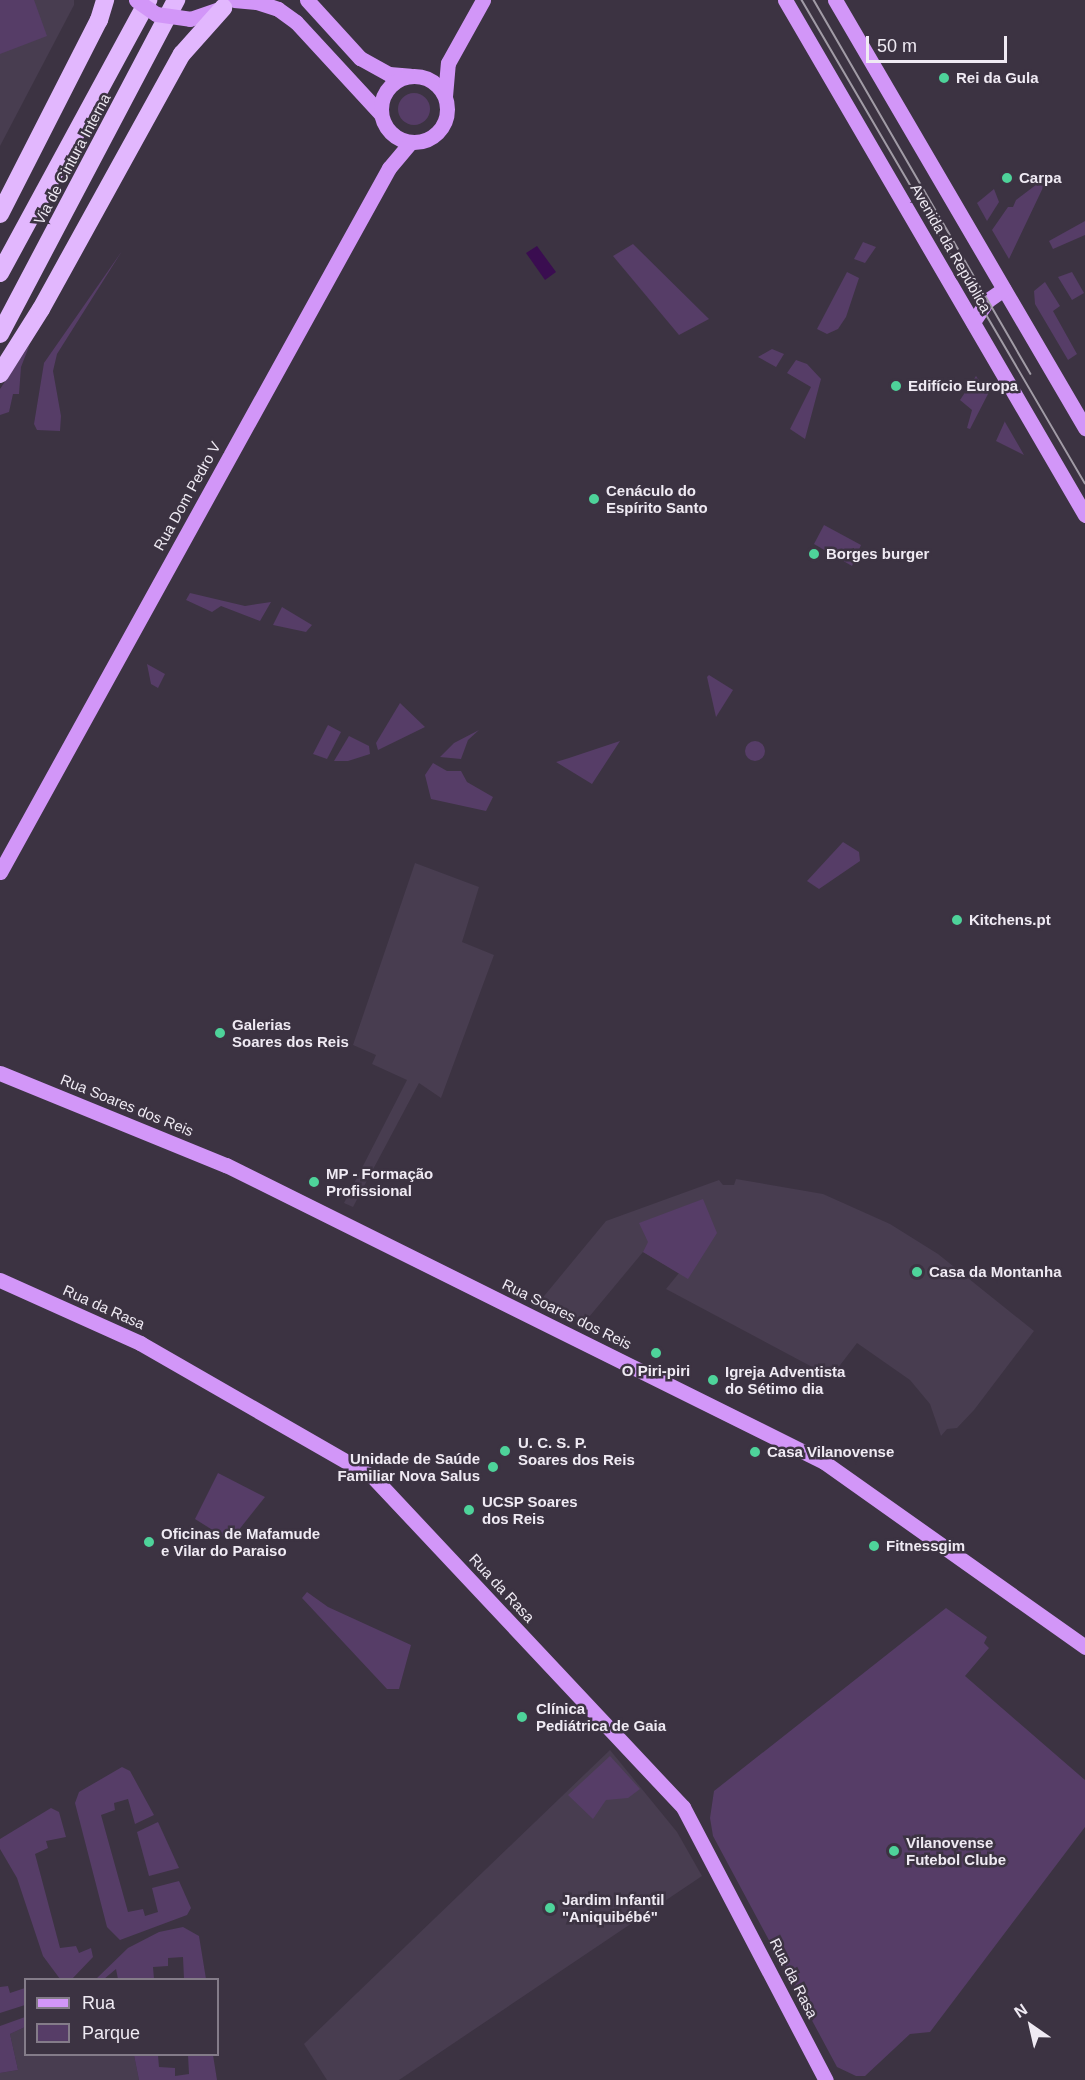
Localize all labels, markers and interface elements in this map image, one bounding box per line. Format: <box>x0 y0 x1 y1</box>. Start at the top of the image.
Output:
scale bar <box>869 24 1010 62</box>
text: 50 m <box>877 36 917 56</box>
place label: Rei da Gula <box>956 69 1039 87</box>
marker: Rei da Gula <box>937 71 951 85</box>
street label: Via de Cintura Interna <box>30 90 114 228</box>
place label: Carpa <box>1019 169 1062 187</box>
marker: Carpa <box>1000 171 1014 185</box>
street label: Avenida da República <box>907 180 995 316</box>
place label: Edifício Europa <box>908 377 1018 395</box>
marker: Edifício Europa <box>889 379 903 393</box>
street label: Rua Dom Pedro V <box>150 438 224 554</box>
place label: Cenáculo do Espírito Santo <box>606 481 708 516</box>
marker: Cenáculo do Espírito Santo <box>587 492 601 506</box>
place label: Borges burger <box>826 545 929 563</box>
marker: Borges burger <box>807 547 821 561</box>
place label: Kitchens.pt <box>969 911 1051 929</box>
marker: Kitchens.pt <box>950 913 964 927</box>
place label: Galerias Soares dos Reis <box>232 1015 349 1050</box>
marker: Galerias Soares dos Reis <box>213 1026 227 1040</box>
street label: Rua Soares dos Reis <box>58 1070 196 1140</box>
place label: MP - Formação Profissional <box>326 1164 434 1199</box>
marker: MP - Formação Profissional <box>307 1175 321 1189</box>
place label: Casa da Montanha <box>929 1263 1062 1281</box>
marker: Casa da Montanha <box>910 1265 924 1279</box>
street label: Rua Soares dos Reis <box>499 1275 635 1353</box>
street label: Rua da Rasa <box>60 1281 148 1333</box>
marker: O Piri-piri <box>649 1346 663 1360</box>
place label: O Piri-piri <box>622 1362 690 1380</box>
place label: Igreja Adventista do Sétimo dia <box>725 1362 846 1397</box>
marker: Igreja Adventista do Sétimo dia <box>706 1373 720 1387</box>
place label: U. C. S. P. Soares dos Reis <box>518 1433 635 1468</box>
marker: U. C. S. P. Soares dos Reis <box>496 1442 514 1460</box>
place label: Casa Vilanovense <box>767 1443 894 1461</box>
marker: Casa Vilanovense <box>748 1445 762 1459</box>
place label: Unidade de Saúde Familiar Nova Salus <box>337 1449 480 1484</box>
marker: Unidade de Saúde Familiar Nova Salus <box>484 1458 502 1476</box>
place label: UCSP Soares dos Reis <box>482 1492 578 1527</box>
marker: UCSP Soares dos Reis <box>460 1501 478 1519</box>
place label: Oficinas de Mafamude e Vilar do Paraiso <box>161 1524 320 1559</box>
marker: Oficinas de Mafamude e Vilar do Paraiso <box>142 1535 156 1549</box>
place label: Fitnessgim <box>886 1537 965 1555</box>
marker: Fitnessgim <box>867 1539 881 1553</box>
street label: Rua da Rasa <box>466 1550 538 1626</box>
place label: Clínica Pediátrica de Gaia <box>536 1699 666 1734</box>
marker: Clínica Pediátrica de Gaia <box>513 1708 531 1726</box>
place label: Vilanovense Futebol Clube <box>906 1833 1006 1868</box>
marker: Vilanovense Futebol Clube <box>887 1844 901 1858</box>
place label: Jardim Infantil "Aniquibébé" <box>562 1890 665 1925</box>
marker: Jardim Infantil "Aniquibébé" <box>543 1901 557 1915</box>
street label: Rua da Rasa <box>766 1935 822 2021</box>
legend <box>24 1978 219 2056</box>
text: Rua <box>82 1993 115 2013</box>
north arrow <box>1001 1996 1061 2056</box>
text: N <box>1011 2000 1030 2021</box>
text: Parque <box>82 2023 140 2043</box>

